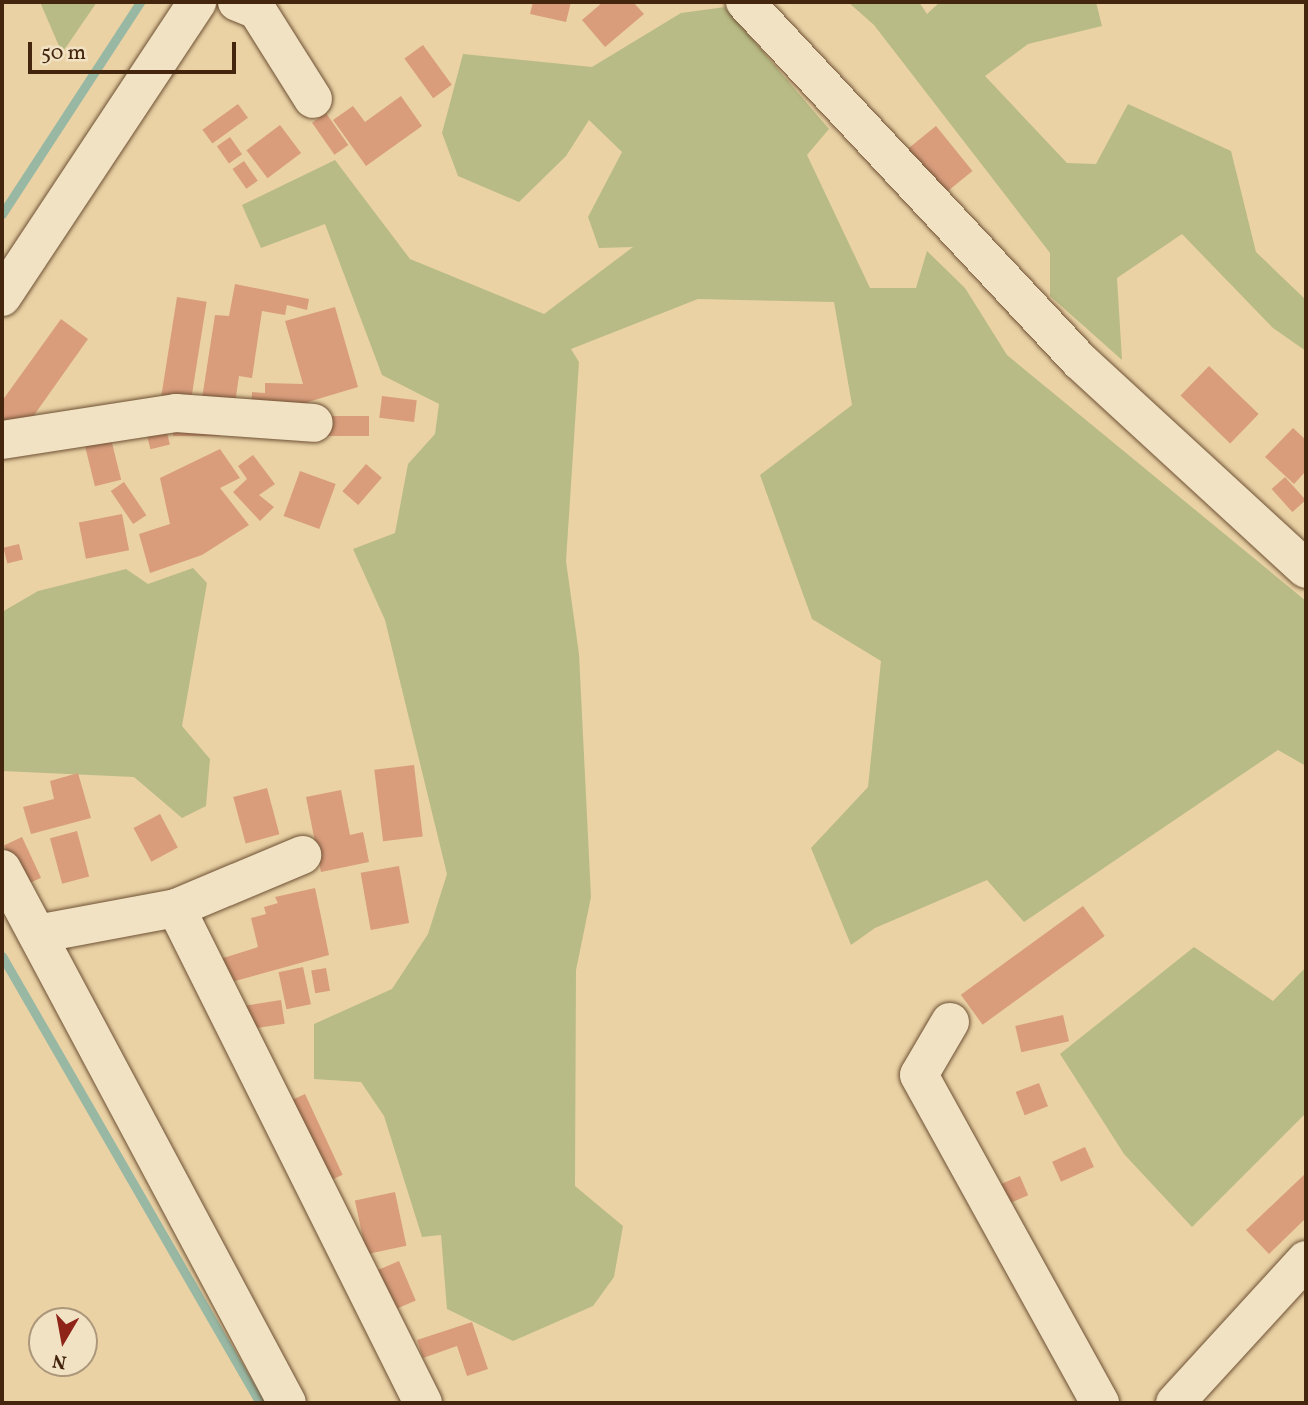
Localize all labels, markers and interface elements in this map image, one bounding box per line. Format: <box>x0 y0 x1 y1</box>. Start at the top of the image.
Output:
scale bar <box>32 28 240 72</box>
text: 50 m <box>41 39 86 68</box>
north arrow <box>28 1307 98 1377</box>
text: N <box>51 1347 69 1375</box>

